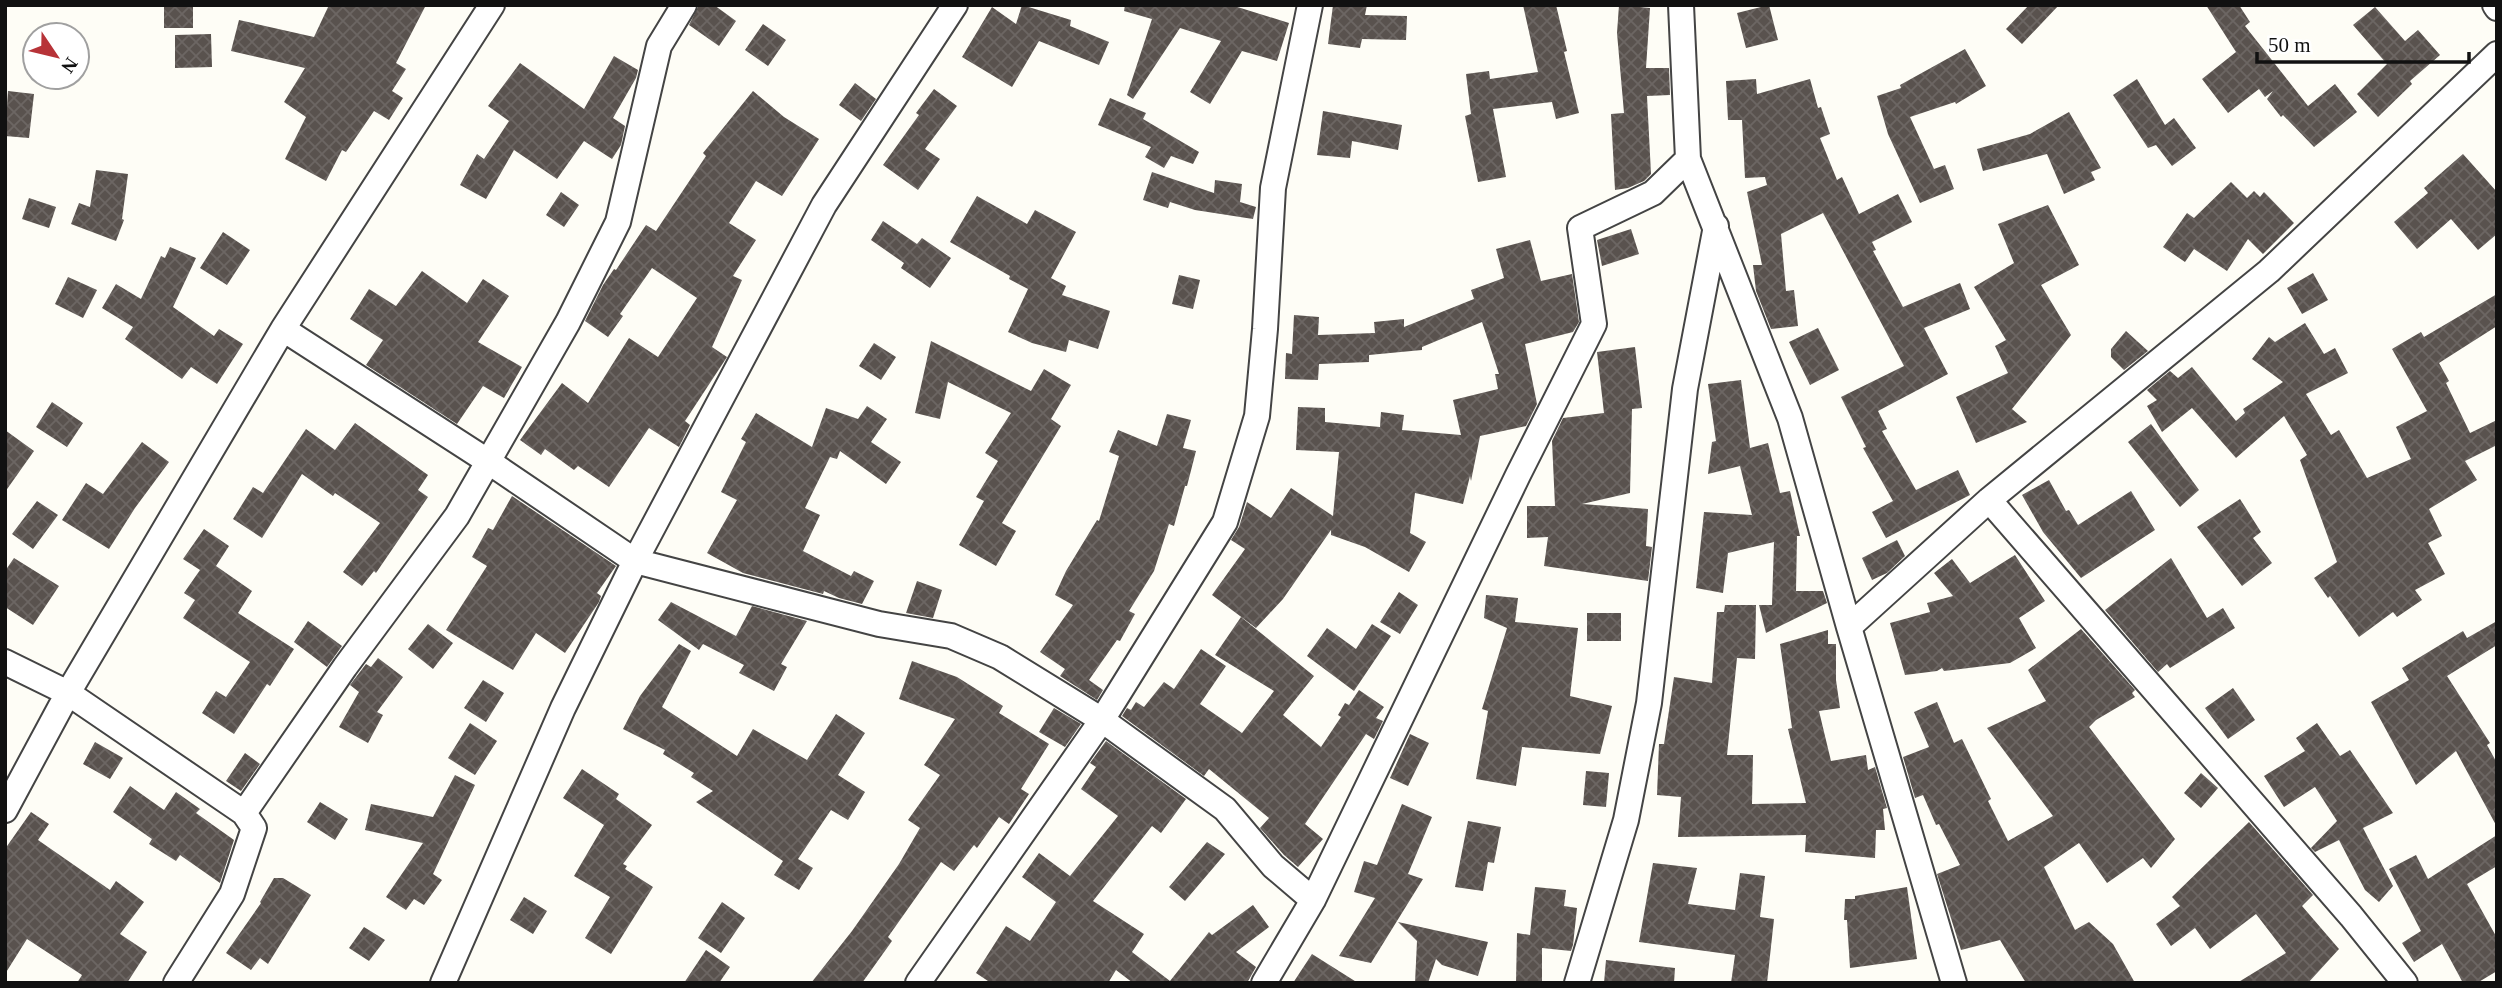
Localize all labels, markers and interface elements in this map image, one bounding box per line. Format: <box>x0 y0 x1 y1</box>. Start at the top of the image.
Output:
north arrow <box>21 21 91 91</box>
scale bar <box>2257 21 2469 65</box>
text: 50 m <box>2268 33 2311 57</box>
text: N <box>57 54 82 77</box>

